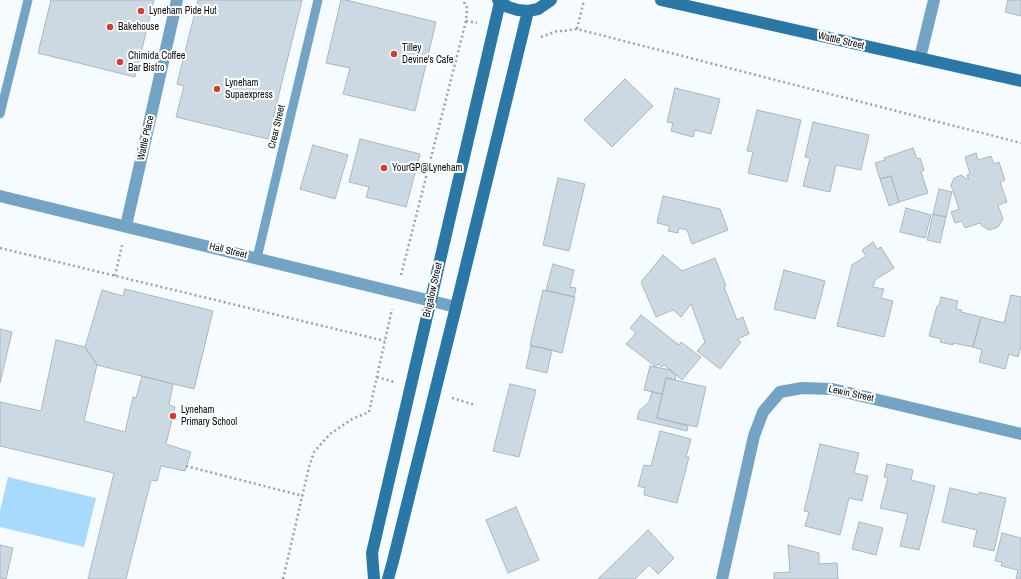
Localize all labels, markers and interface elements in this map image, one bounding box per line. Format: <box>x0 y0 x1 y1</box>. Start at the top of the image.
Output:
place label: Lyneham Pide Hut <box>149 5 217 17</box>
marker: Lyneham Pide Hut <box>136 6 146 16</box>
place label: Bakehouse <box>118 21 159 33</box>
marker: Bakehouse <box>105 22 115 32</box>
street label: Wattle Street <box>817 30 865 52</box>
place label: Tilley Devine's Cafe <box>402 42 453 66</box>
marker: Tilley Devine's Cafe <box>389 49 399 59</box>
place label: Chimida Coffee Bar Bistro <box>128 50 185 74</box>
marker: Chimida Coffee Bar Bistro <box>115 57 125 67</box>
place label: Lyneham Supaexpress <box>225 77 273 100</box>
marker: Lyneham Supaexpress <box>212 84 222 94</box>
street label: Crear Street <box>266 104 288 150</box>
street label: Wattle Place <box>135 114 157 162</box>
place label: YourGP@Lyneham <box>392 162 462 174</box>
marker: YourGP@Lyneham <box>379 163 389 173</box>
street label: Hall Street <box>208 241 248 261</box>
street label: Brigalow Street <box>421 261 445 319</box>
street label: Lewin Street <box>827 383 875 405</box>
place label: Lyneham Primary School <box>181 404 237 428</box>
marker: Lyneham Primary School <box>168 411 178 421</box>

